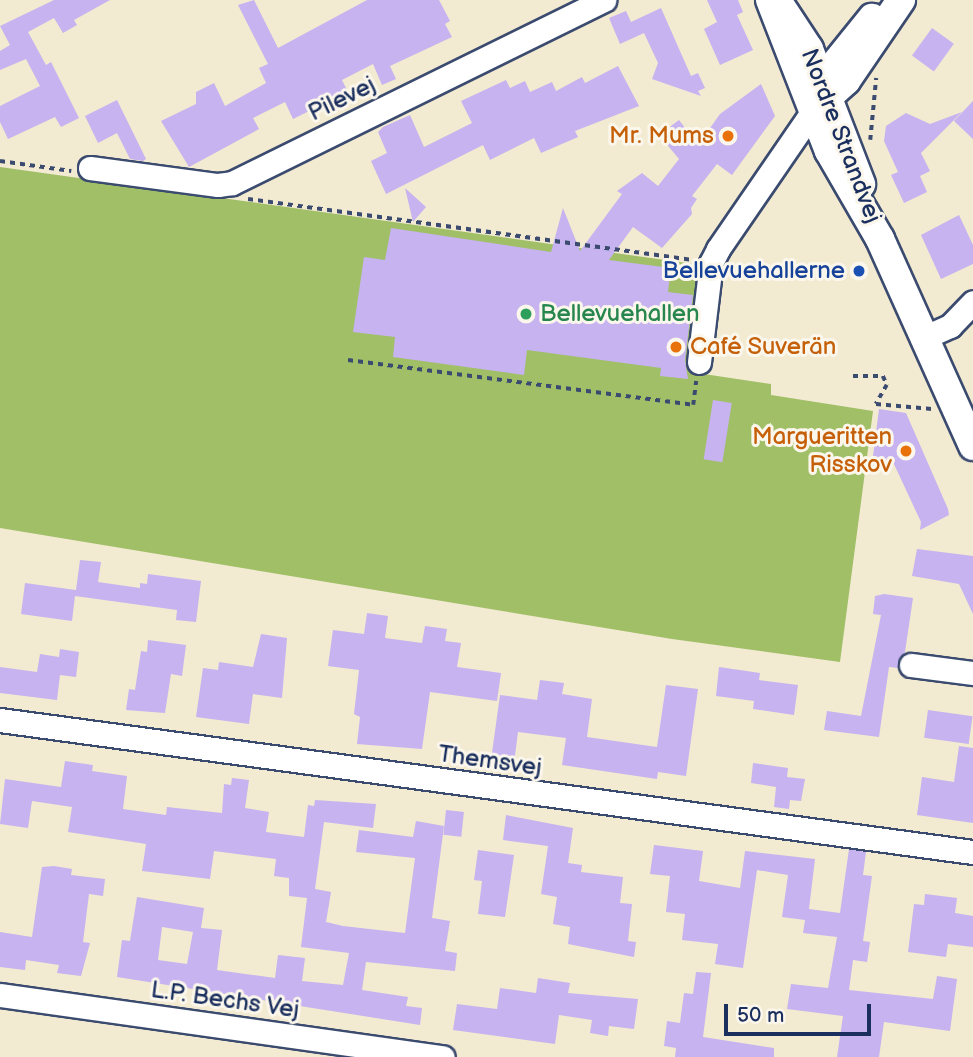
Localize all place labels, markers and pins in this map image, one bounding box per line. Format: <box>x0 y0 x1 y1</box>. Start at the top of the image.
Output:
place label: Mr. Mums <box>609 122 714 150</box>
marker: Mr. Mums <box>720 128 736 144</box>
place label: Bellevuehallerne <box>663 257 845 285</box>
marker: Bellevuehallerne <box>851 263 867 279</box>
place label: Bellevuehallen <box>540 300 700 328</box>
marker: Bellevuehallen <box>518 306 534 322</box>
place label: Café Suverän <box>690 333 837 361</box>
marker: Café Suverän <box>668 339 684 355</box>
place label: Margueritten Risskov <box>752 423 892 479</box>
marker: Margueritten Risskov <box>898 443 914 459</box>

